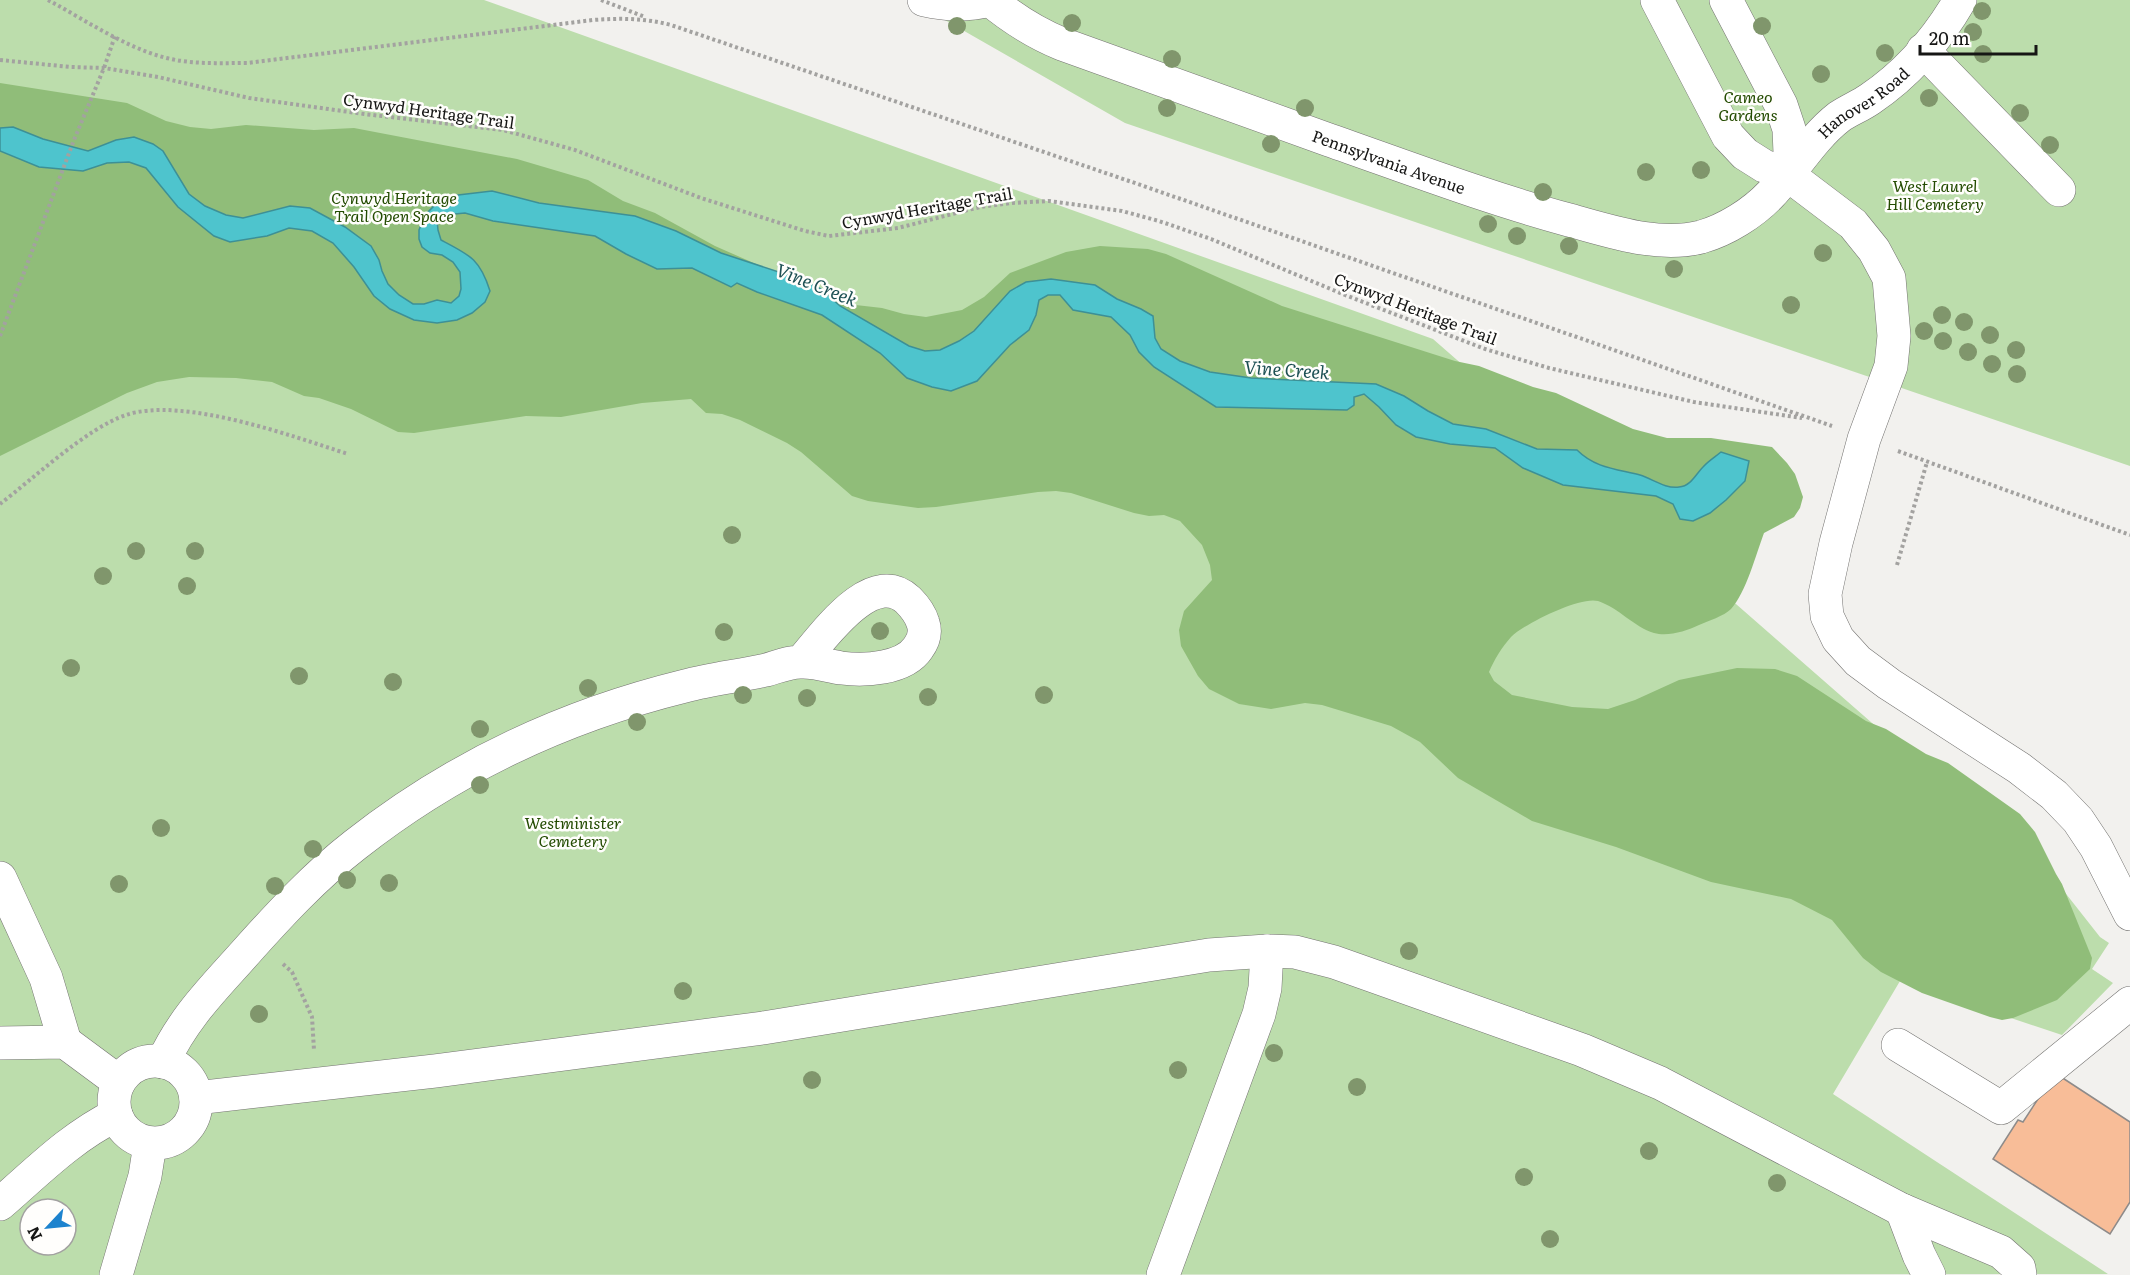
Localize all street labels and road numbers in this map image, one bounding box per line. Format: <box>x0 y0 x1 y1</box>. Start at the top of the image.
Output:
street label: Hanover Road <box>1811 61 1914 143</box>
street label: Cynwyd Heritage Trail <box>342 86 516 134</box>
street label: Pennsylvania Avenue <box>1309 123 1469 199</box>
street label: Cynwyd Heritage Trail <box>840 180 1014 234</box>
street label: Cynwyd Heritage Trail <box>1331 266 1501 350</box>

